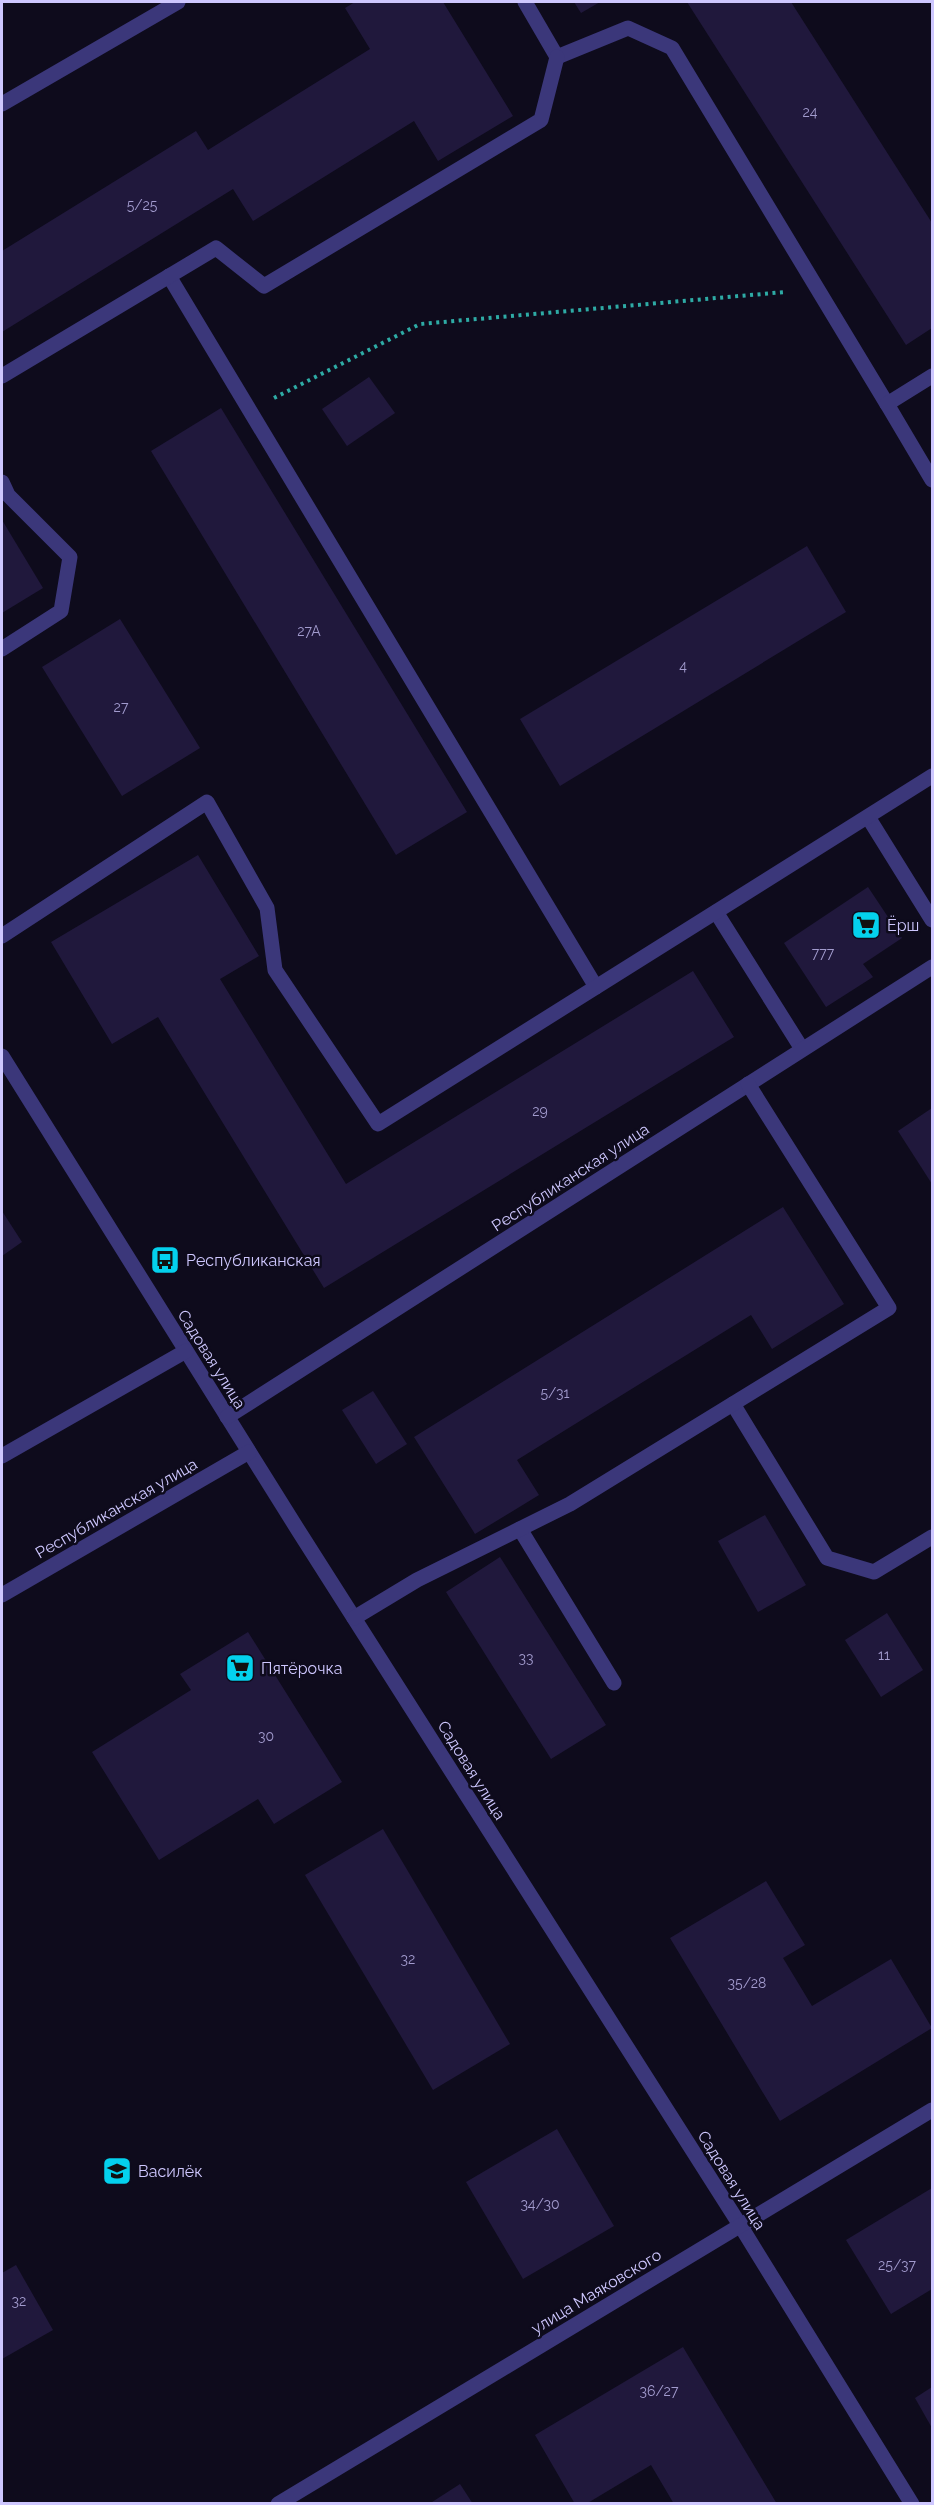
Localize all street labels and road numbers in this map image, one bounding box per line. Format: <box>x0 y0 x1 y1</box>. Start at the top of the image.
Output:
street label: Республиканская улица <box>488 1119 652 1235</box>
street label: Садовая улица <box>174 1306 250 1412</box>
street label: Республиканская улица <box>32 1454 200 1563</box>
street label: Садовая улица <box>434 1717 510 1823</box>
street label: Садовая улица <box>694 2127 770 2233</box>
street label: улица Маяковского <box>528 2245 665 2338</box>

